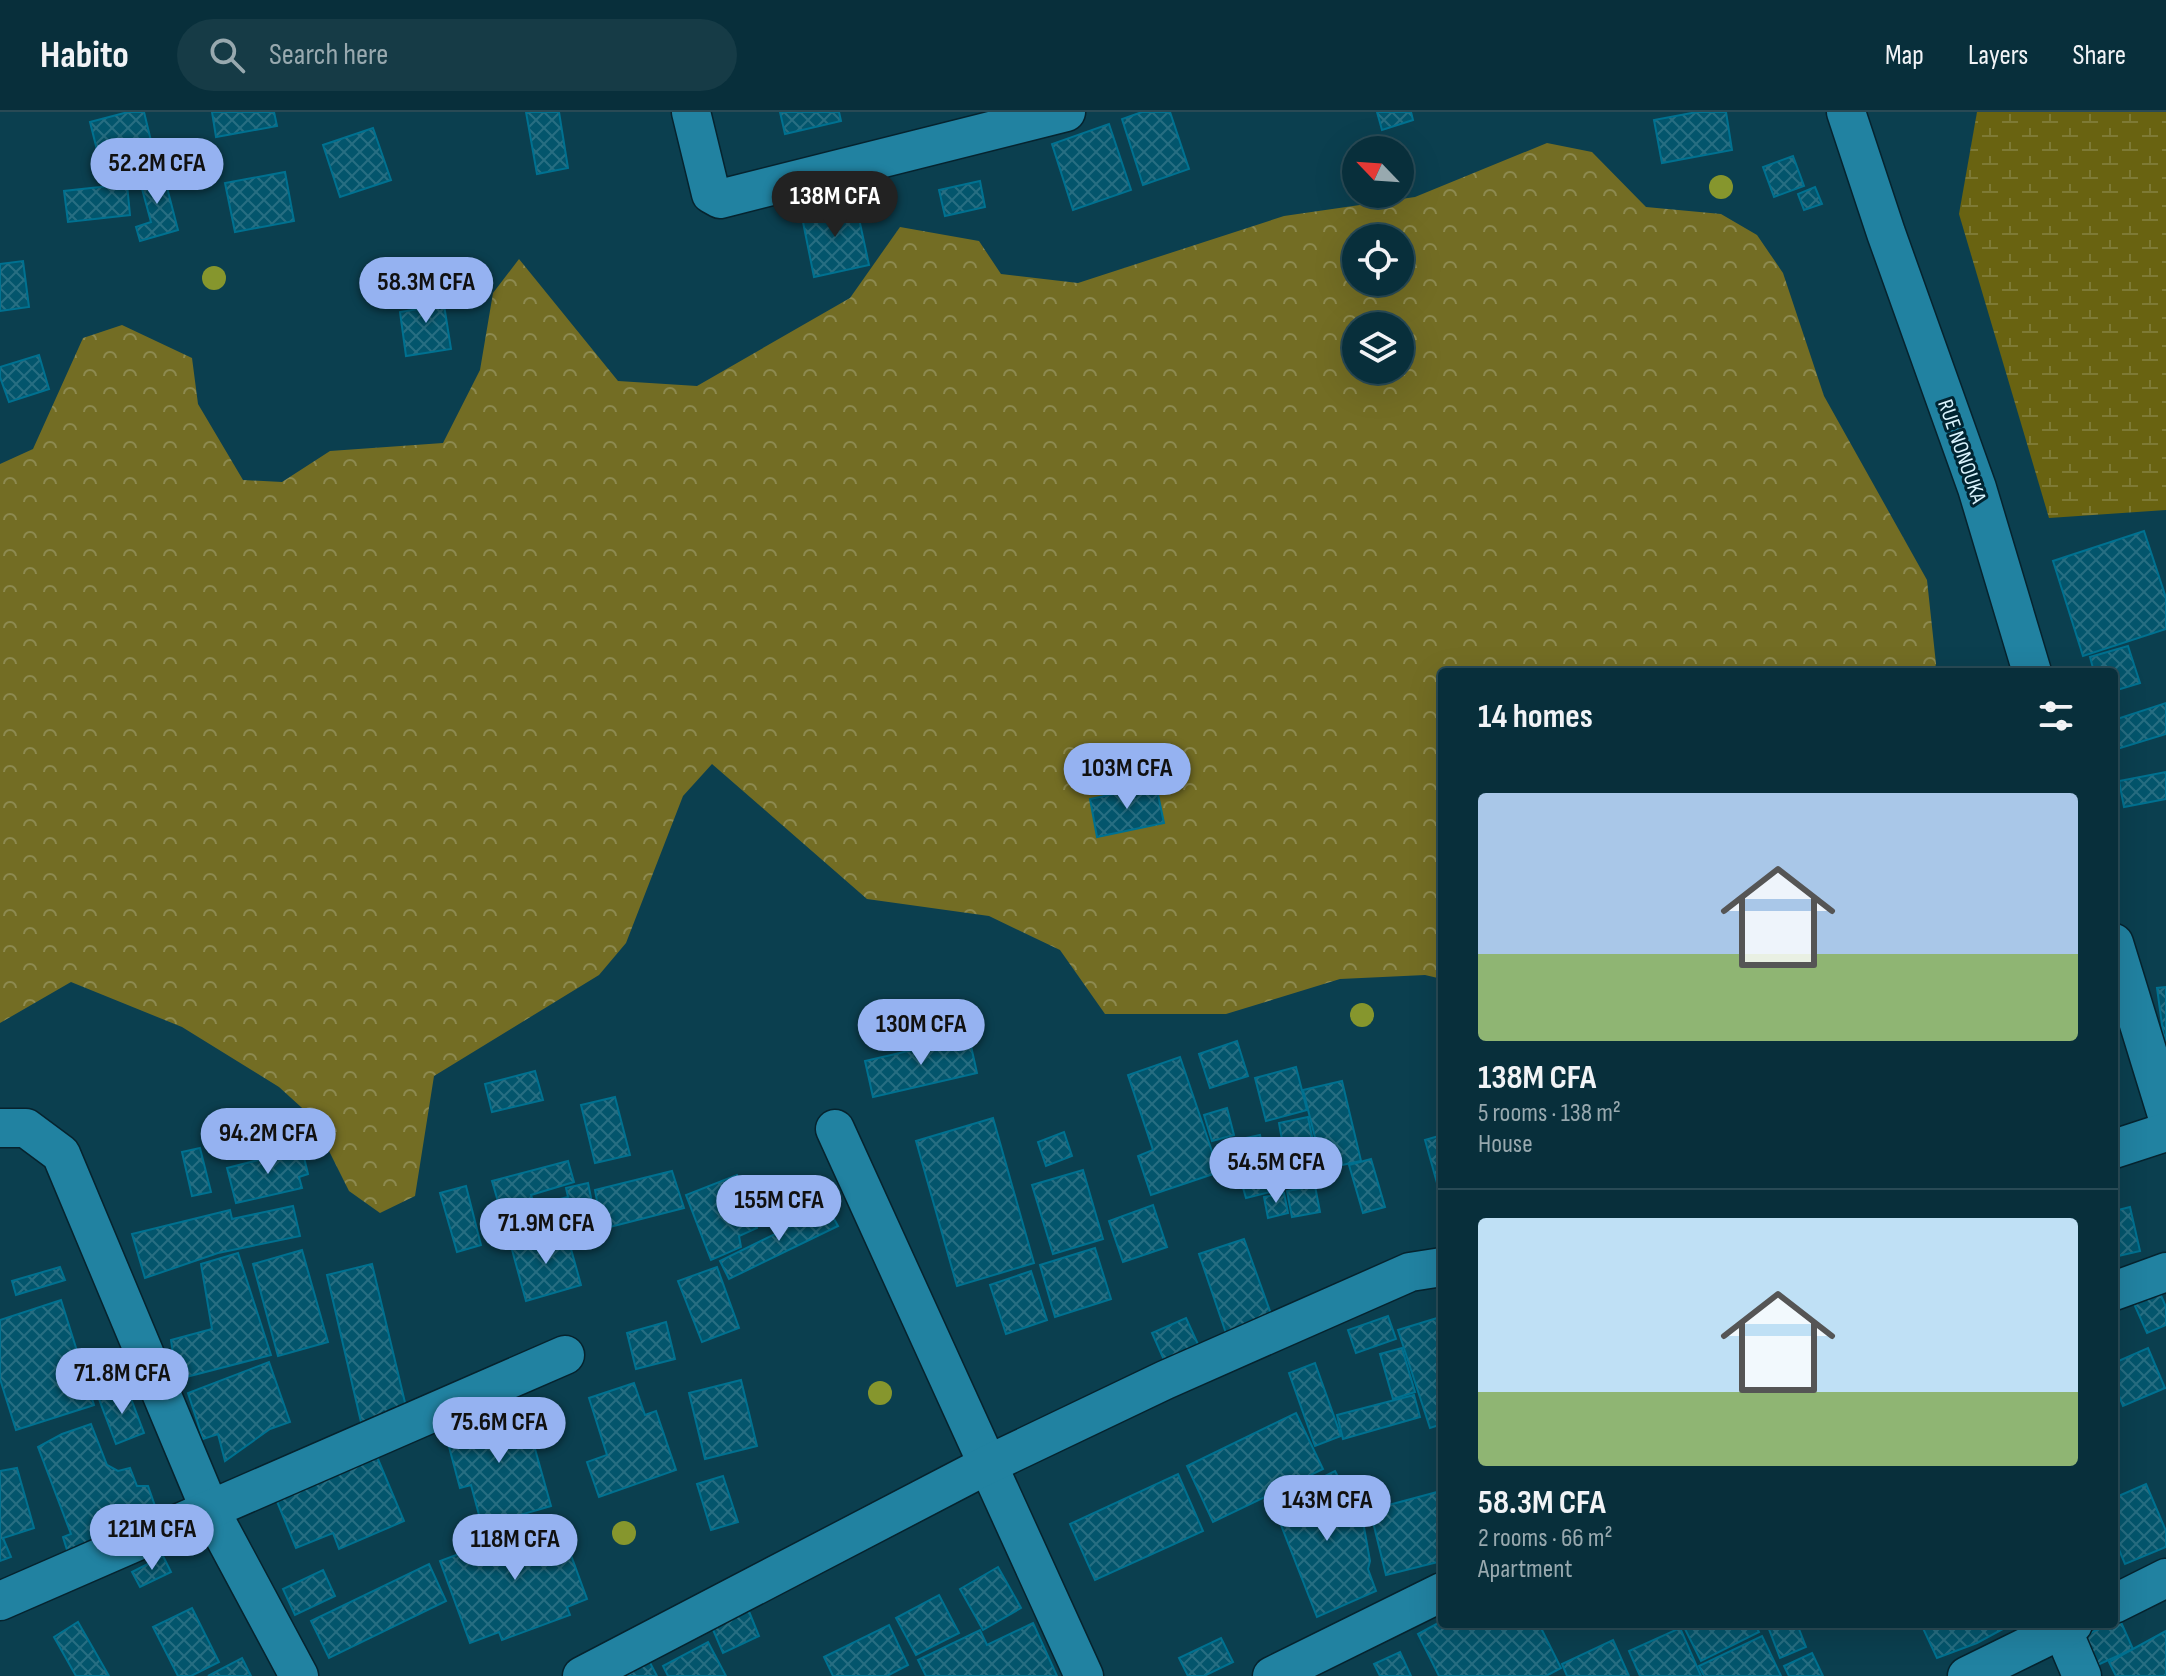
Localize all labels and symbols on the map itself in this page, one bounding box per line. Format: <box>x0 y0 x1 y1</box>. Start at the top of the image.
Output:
north arrow <box>1342 136 1414 208</box>
pin: 52.2M CFA <box>65 138 249 206</box>
pin: 138M CFA <box>752 171 918 239</box>
pin: 58.3M CFA <box>334 257 518 325</box>
street label: RUE NONOUKA <box>1931 396 1992 507</box>
pin: 103M CFA <box>1044 743 1210 811</box>
pin: 130M CFA <box>838 999 1004 1067</box>
pin: 94.2M CFA <box>176 1108 360 1176</box>
pin: 54.5M CFA <box>1184 1137 1368 1205</box>
pin: 155M CFA <box>696 1175 862 1243</box>
pin: 71.9M CFA <box>454 1198 638 1266</box>
pin: 71.8M CFA <box>30 1348 214 1416</box>
pin: 75.6M CFA <box>407 1397 591 1465</box>
pin: 143M CFA <box>1244 1475 1410 1543</box>
pin: 121M CFA <box>69 1504 235 1572</box>
pin: 118M CFA <box>432 1514 598 1582</box>

